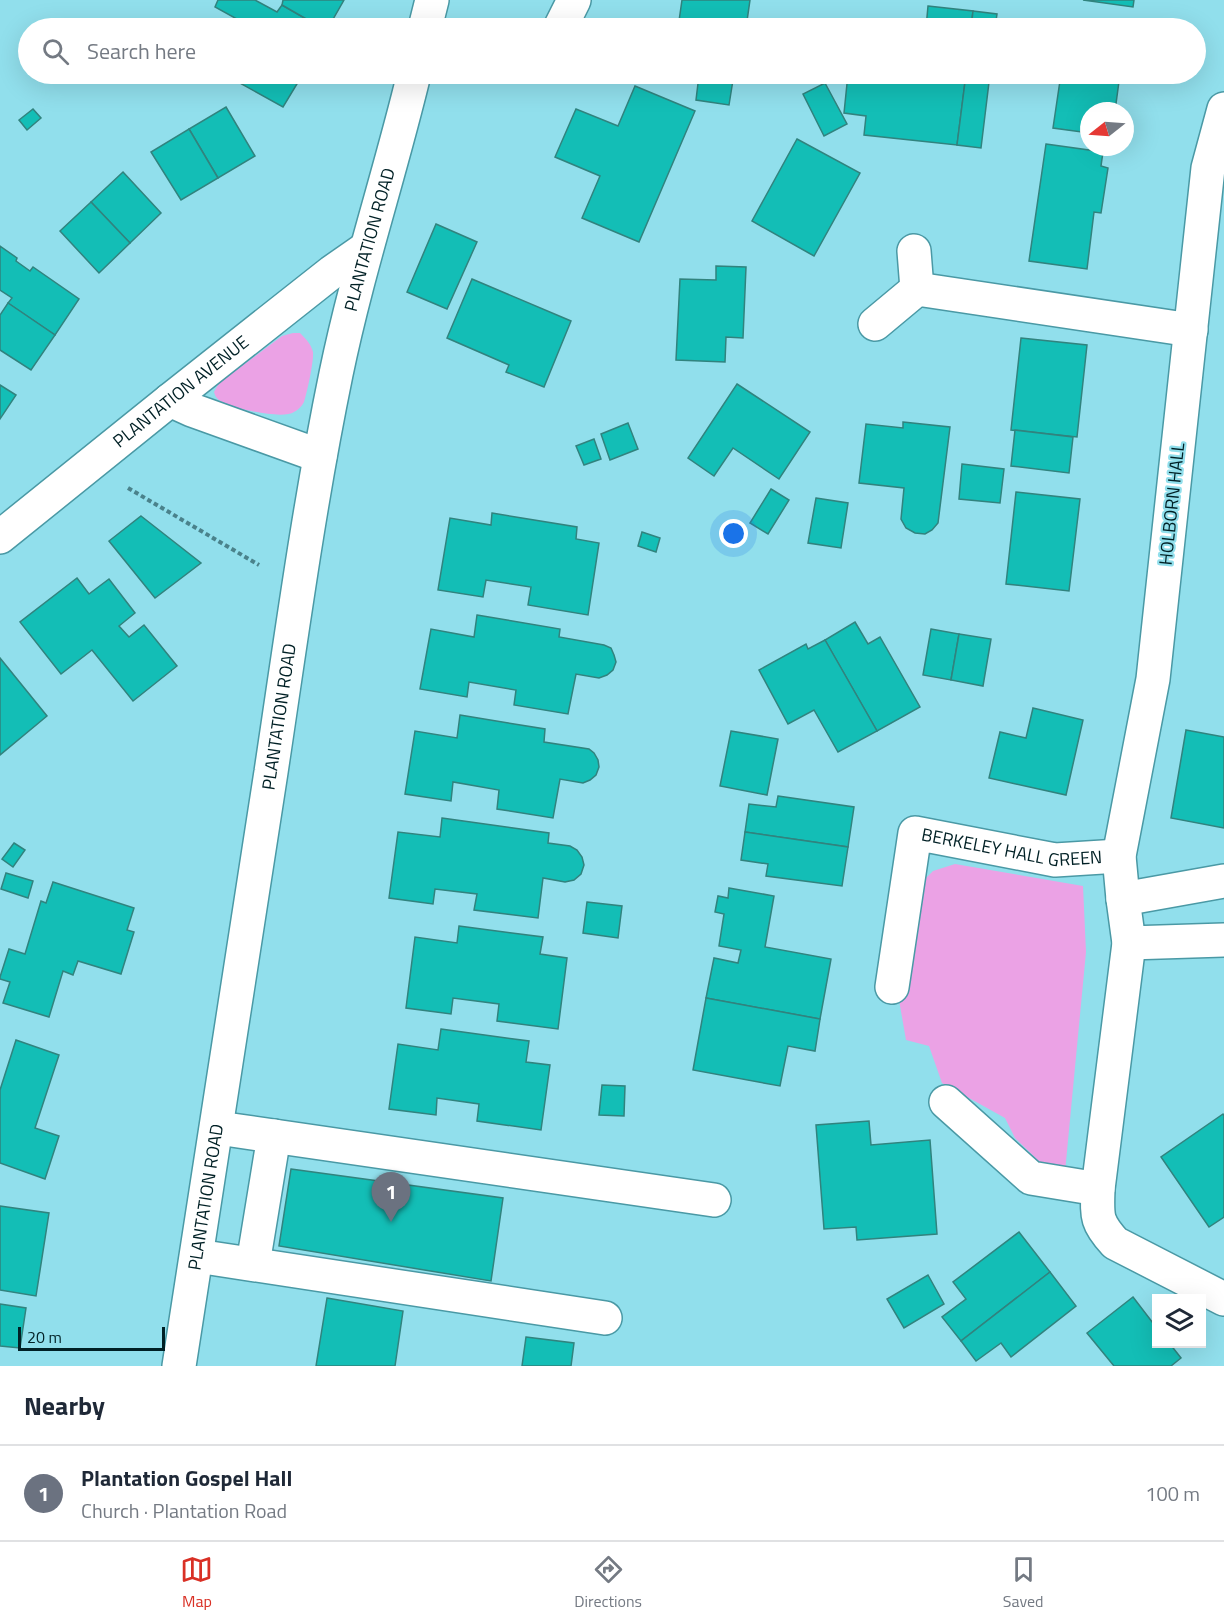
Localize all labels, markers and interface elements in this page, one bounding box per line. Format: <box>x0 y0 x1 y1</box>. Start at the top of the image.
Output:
search box <box>18 18 1206 84</box>
text: Search here <box>87 34 196 68</box>
icon: search <box>39 35 72 68</box>
north arrow <box>1080 102 1134 156</box>
street label: PLANTATION ROAD <box>337 165 402 314</box>
street label: PLANTATION AVENUE <box>107 329 254 454</box>
street label: HOLBORN HALL <box>1152 441 1191 567</box>
your location <box>719 519 748 548</box>
street label: PLANTATION ROAD <box>254 642 303 792</box>
street label: BERKELEY HALL GREEN <box>919 821 1103 874</box>
street label: PLANTATION ROAD <box>181 1122 230 1272</box>
pin: 1 <box>372 1172 410 1222</box>
map controls <box>1152 1294 1206 1348</box>
button: layers <box>1152 1294 1206 1348</box>
scale bar <box>18 1324 165 1352</box>
text: 20 m <box>27 1325 62 1349</box>
text: Nearby <box>24 1386 105 1425</box>
text: Plantation Gospel Hall <box>81 1461 292 1495</box>
text: 1 <box>38 1478 49 1509</box>
text: 100 m <box>1145 1478 1200 1509</box>
text: Church · Plantation Road <box>81 1495 287 1526</box>
tab: Map <box>180 1553 213 1613</box>
tab: Directions <box>574 1553 642 1613</box>
tab: Saved <box>1003 1553 1044 1613</box>

